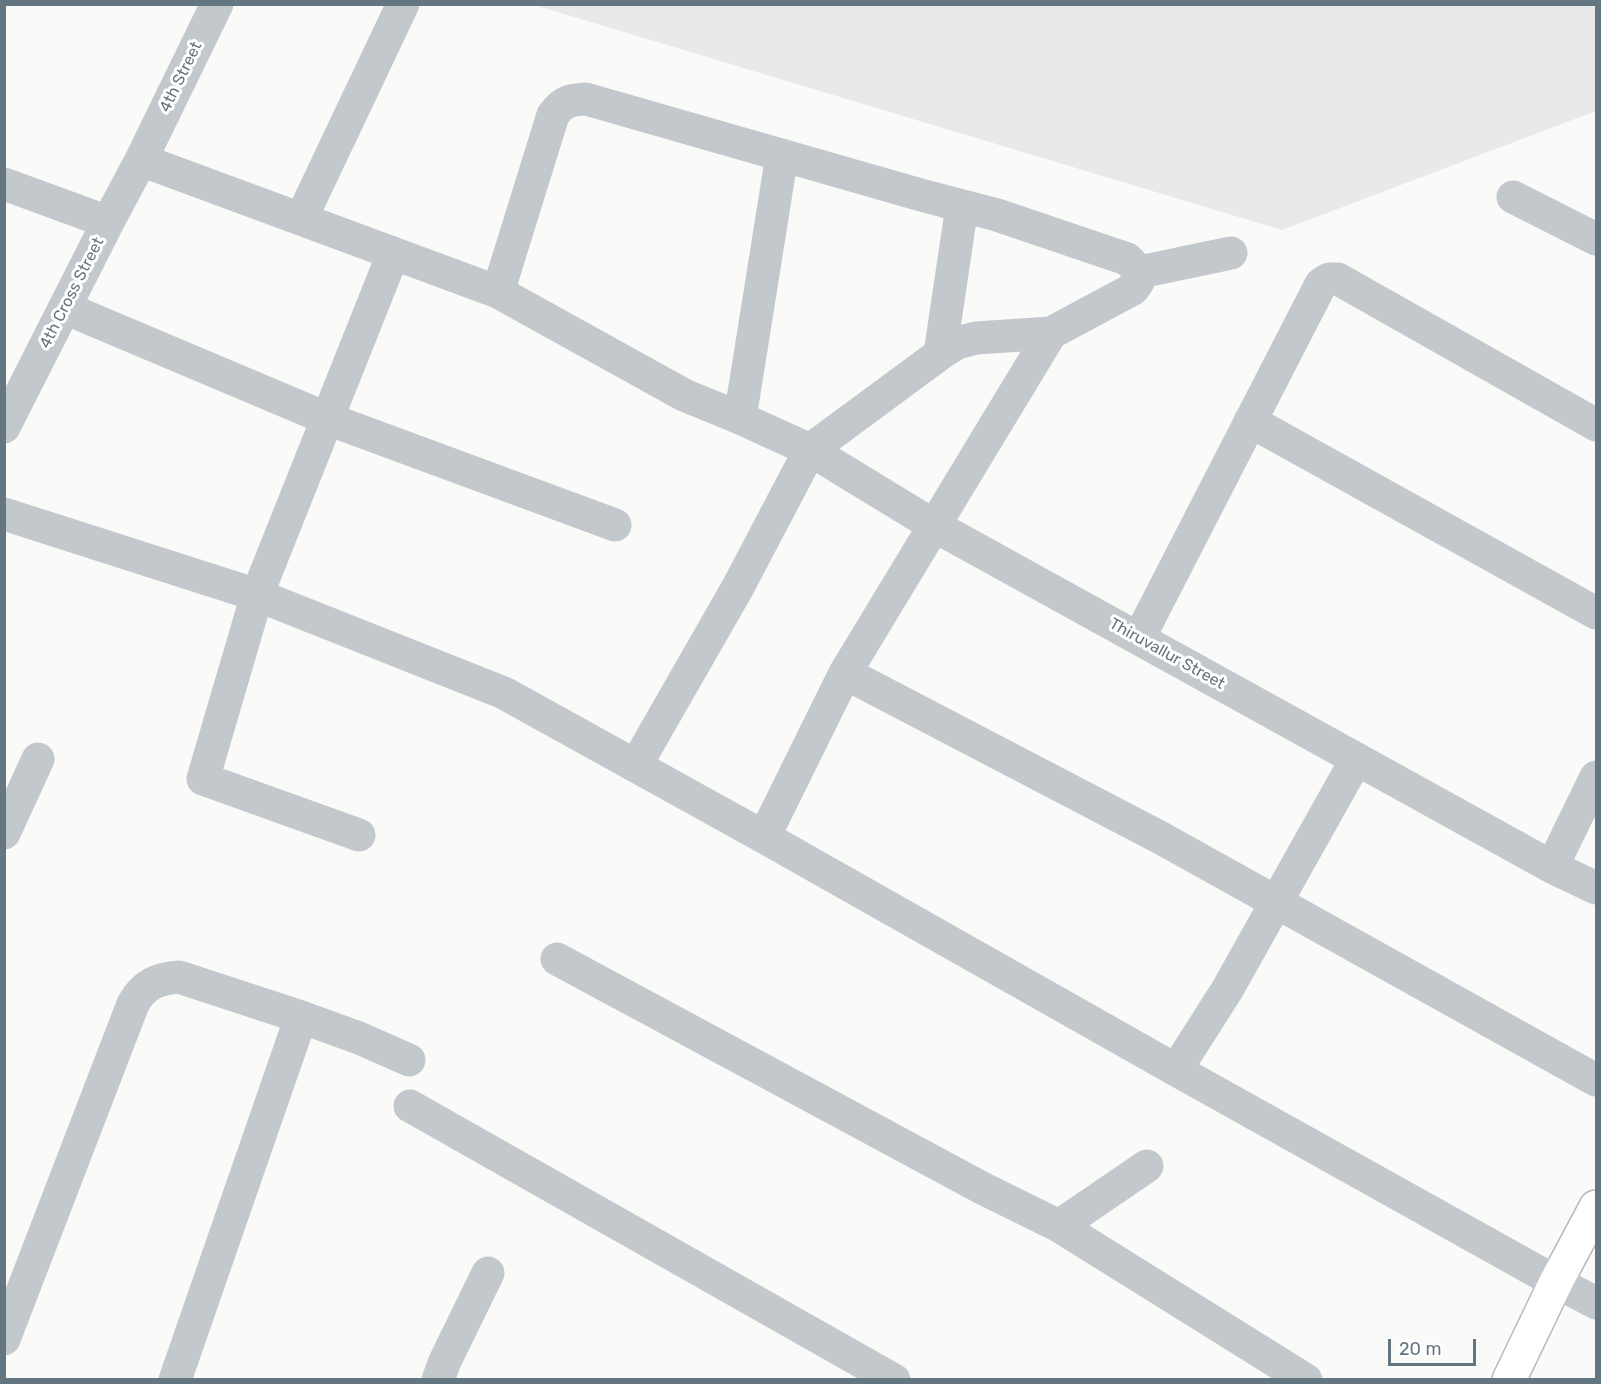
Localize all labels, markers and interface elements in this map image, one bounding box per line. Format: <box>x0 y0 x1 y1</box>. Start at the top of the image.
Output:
street label: 4th Street <box>156 39 206 115</box>
street label: 4th Cross Street <box>36 234 108 352</box>
street label: Thiruvallur Street <box>1106 614 1228 694</box>
scale bar <box>1391 1327 1480 1365</box>
text: 20 m <box>1399 1338 1441 1360</box>

